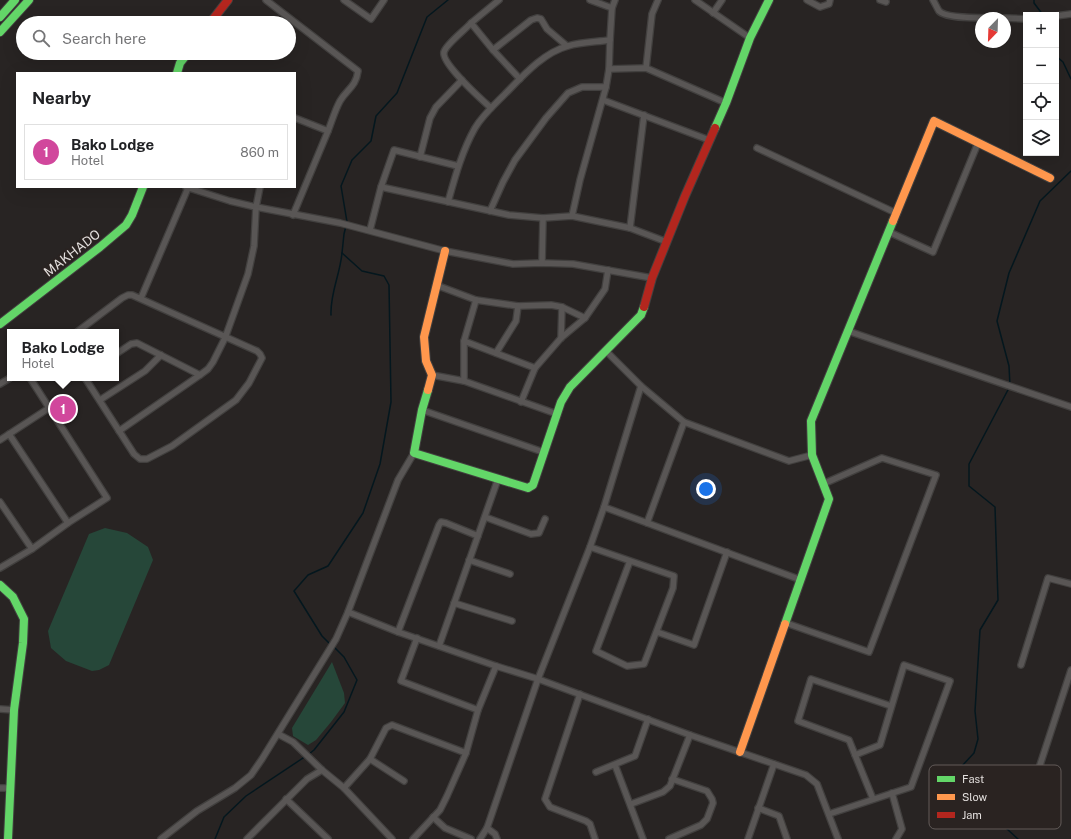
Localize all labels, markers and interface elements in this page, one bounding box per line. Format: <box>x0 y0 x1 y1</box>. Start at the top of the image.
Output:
north arrow <box>975 12 1011 48</box>
map controls <box>1023 12 1059 156</box>
button: + <box>1023 12 1059 48</box>
search box <box>16 16 296 60</box>
icon: search <box>30 27 52 49</box>
text: Search here <box>62 30 146 47</box>
button: − <box>1023 48 1059 84</box>
button: locate <box>1023 84 1059 120</box>
text: Nearby <box>32 88 91 108</box>
button: layers <box>1023 120 1059 156</box>
text: Bako Lodge <box>71 136 154 153</box>
text: 1 <box>43 145 49 160</box>
text: 860 m <box>240 145 279 160</box>
text: Hotel <box>71 153 104 168</box>
street label: MAKHADO <box>41 226 103 280</box>
popup <box>7 329 119 381</box>
text: Bako Lodge <box>21 339 105 356</box>
text: Hotel <box>21 356 55 371</box>
pin: 1 <box>50 394 76 424</box>
your location <box>696 479 716 499</box>
legend <box>929 765 1061 829</box>
text: Fast <box>962 773 984 785</box>
text: Slow <box>962 791 988 803</box>
text: Jam <box>962 809 982 821</box>

